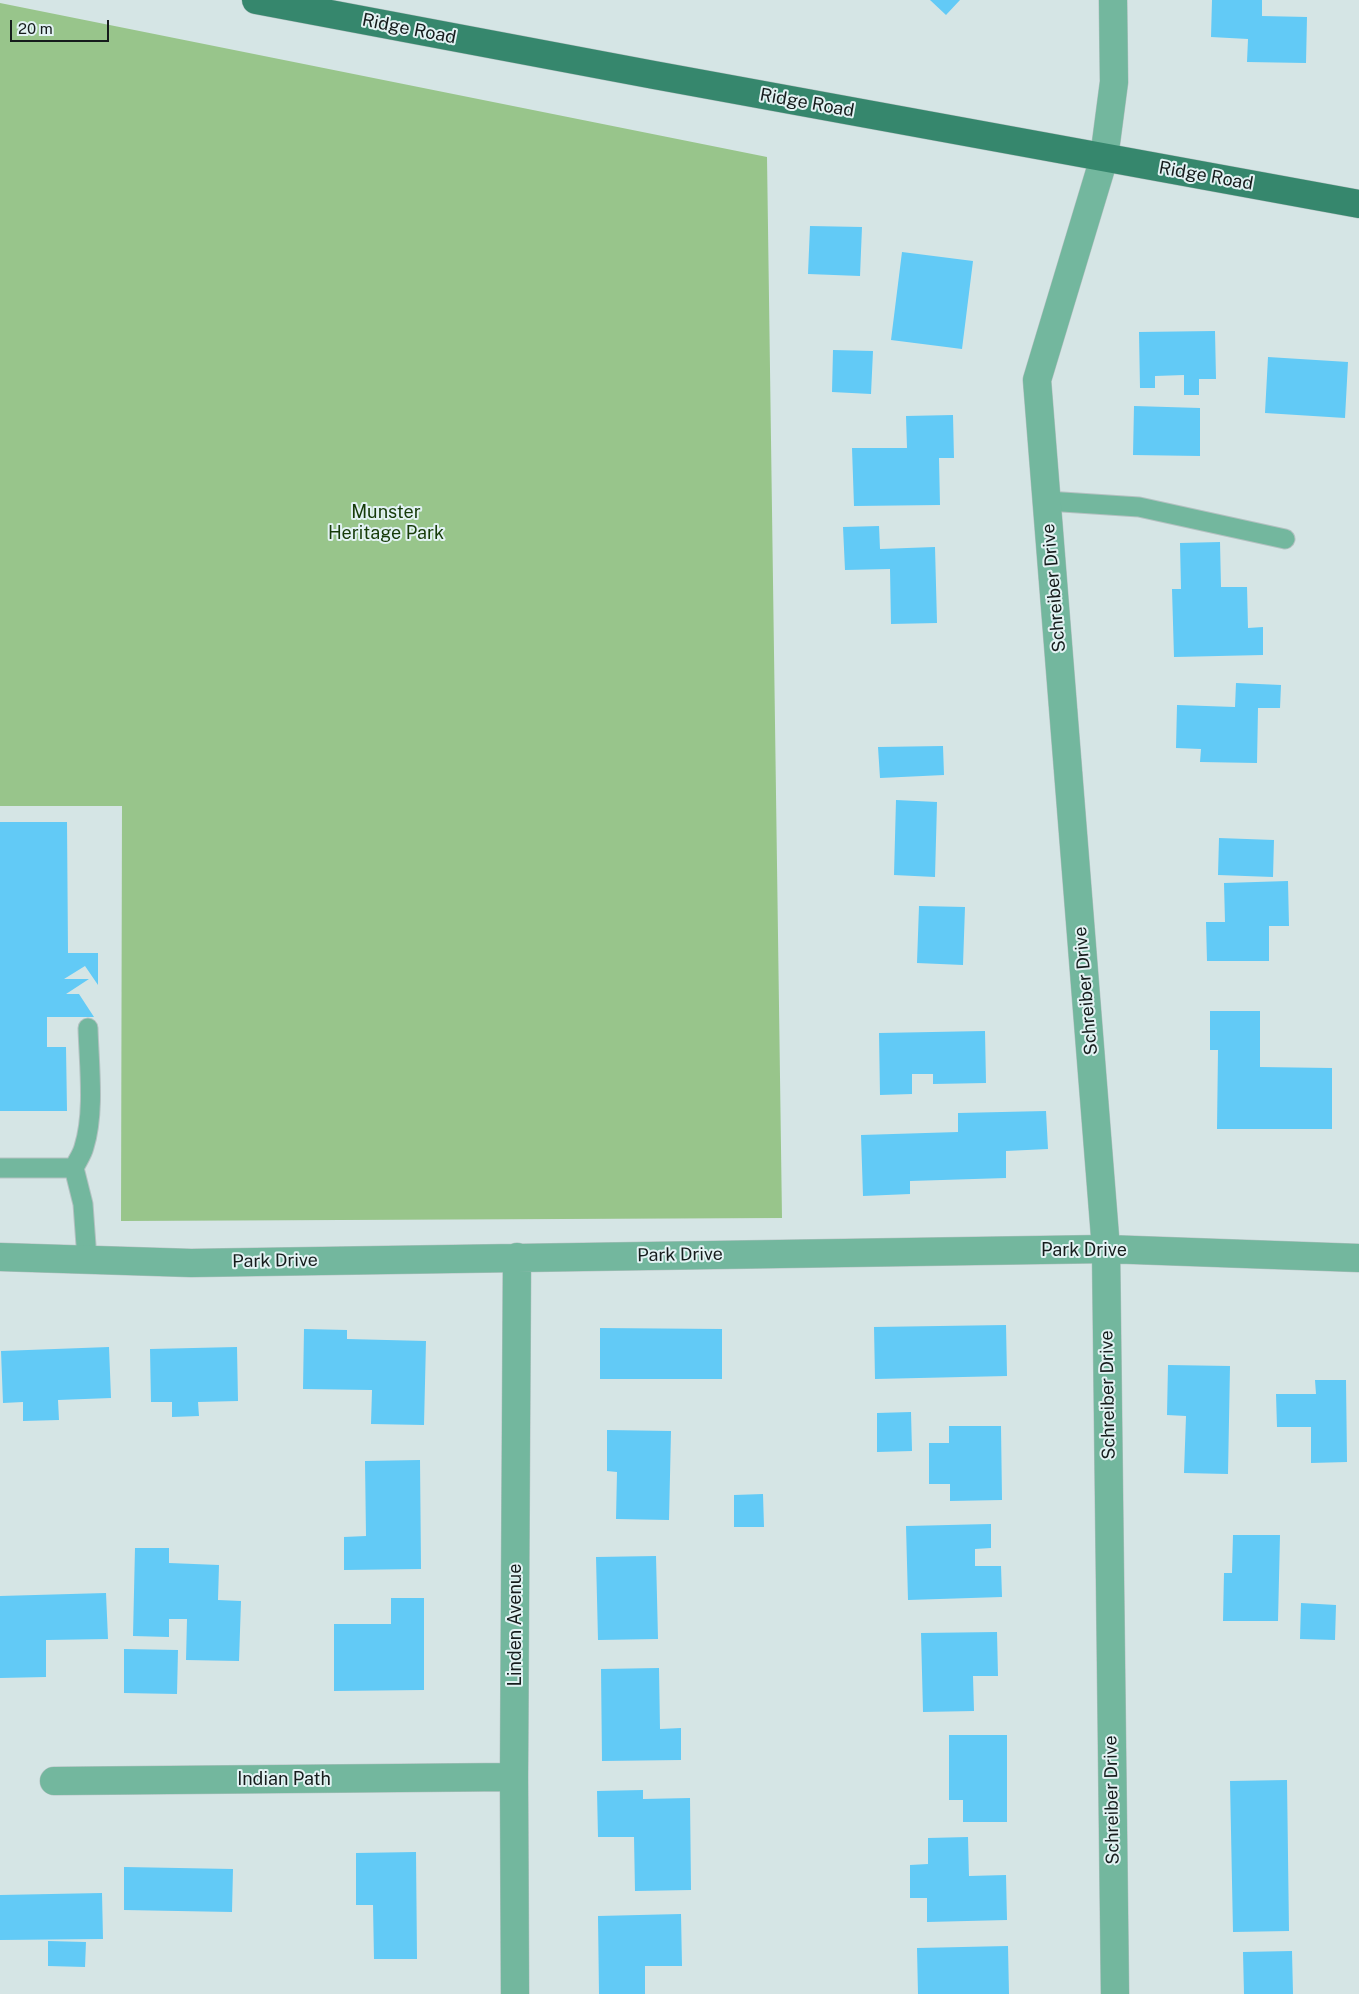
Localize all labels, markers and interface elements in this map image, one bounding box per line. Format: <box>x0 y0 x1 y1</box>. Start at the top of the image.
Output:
street label: Ridge Road <box>360 9 458 49</box>
scale bar <box>12 10 111 42</box>
text: 20 m <box>18 20 53 37</box>
street label: Ridge Road <box>758 84 856 122</box>
street label: Ridge Road <box>1157 157 1255 195</box>
park label: Munster Heritage Park <box>328 501 444 544</box>
street label: Schreiber Drive <box>1038 523 1070 653</box>
street label: Schreiber Drive <box>1070 926 1102 1056</box>
street label: Park Drive <box>1041 1239 1127 1261</box>
street label: Park Drive <box>637 1243 723 1267</box>
street label: Park Drive <box>232 1249 318 1273</box>
street label: Schreiber Drive <box>1096 1330 1120 1460</box>
street label: Linden Avenue <box>504 1564 526 1686</box>
street label: Schreiber Drive <box>1100 1735 1124 1865</box>
street label: Indian Path <box>237 1768 331 1790</box>

